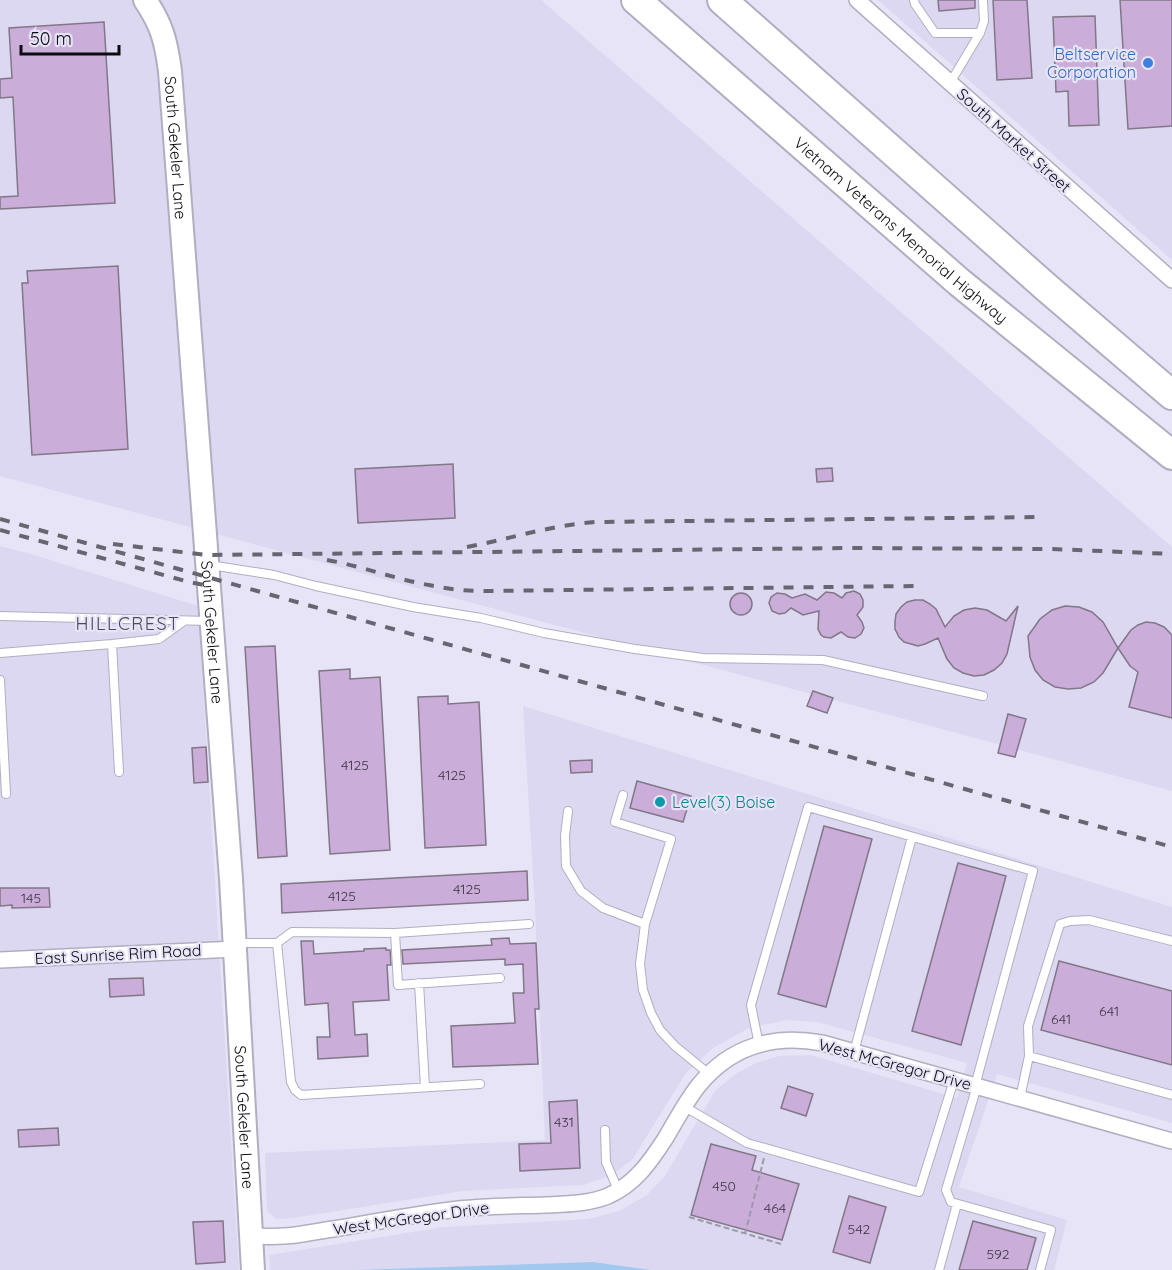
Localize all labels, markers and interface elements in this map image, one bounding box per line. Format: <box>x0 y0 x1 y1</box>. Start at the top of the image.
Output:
scale bar <box>21 18 118 56</box>
text: 50 m <box>30 27 72 50</box>
place label: Beltservice Corporation <box>1047 44 1136 82</box>
marker: Beltservice Corporation <box>1141 56 1155 70</box>
street label: South Gekeler Lane <box>160 75 191 220</box>
street label: South Market Street <box>953 84 1075 196</box>
street label: Vietnam Veterans Memorial Highway <box>790 133 1012 328</box>
street label: South Gekeler Lane <box>197 560 228 705</box>
district label: HILLCREST <box>76 612 180 635</box>
house number: 4125 <box>341 756 369 774</box>
house number: 4125 <box>438 766 466 784</box>
place label: Level(3) Boise <box>672 792 775 812</box>
marker: Level(3) Boise <box>653 795 667 809</box>
house number: 4125 <box>453 880 481 898</box>
house number: 4125 <box>328 887 356 905</box>
house number: 145 <box>21 889 41 907</box>
street label: East Sunrise Rim Road <box>34 940 202 968</box>
house number: 641 <box>1099 1002 1119 1020</box>
house number: 641 <box>1051 1010 1071 1028</box>
street label: West McGregor Drive <box>816 1034 974 1094</box>
street label: South Gekeler Lane <box>230 1045 258 1189</box>
house number: 431 <box>554 1113 574 1131</box>
house number: 450 <box>712 1177 736 1195</box>
street label: West McGregor Drive <box>332 1197 490 1239</box>
house number: 464 <box>764 1199 786 1217</box>
house number: 542 <box>848 1220 871 1238</box>
house number: 592 <box>986 1245 1010 1263</box>

